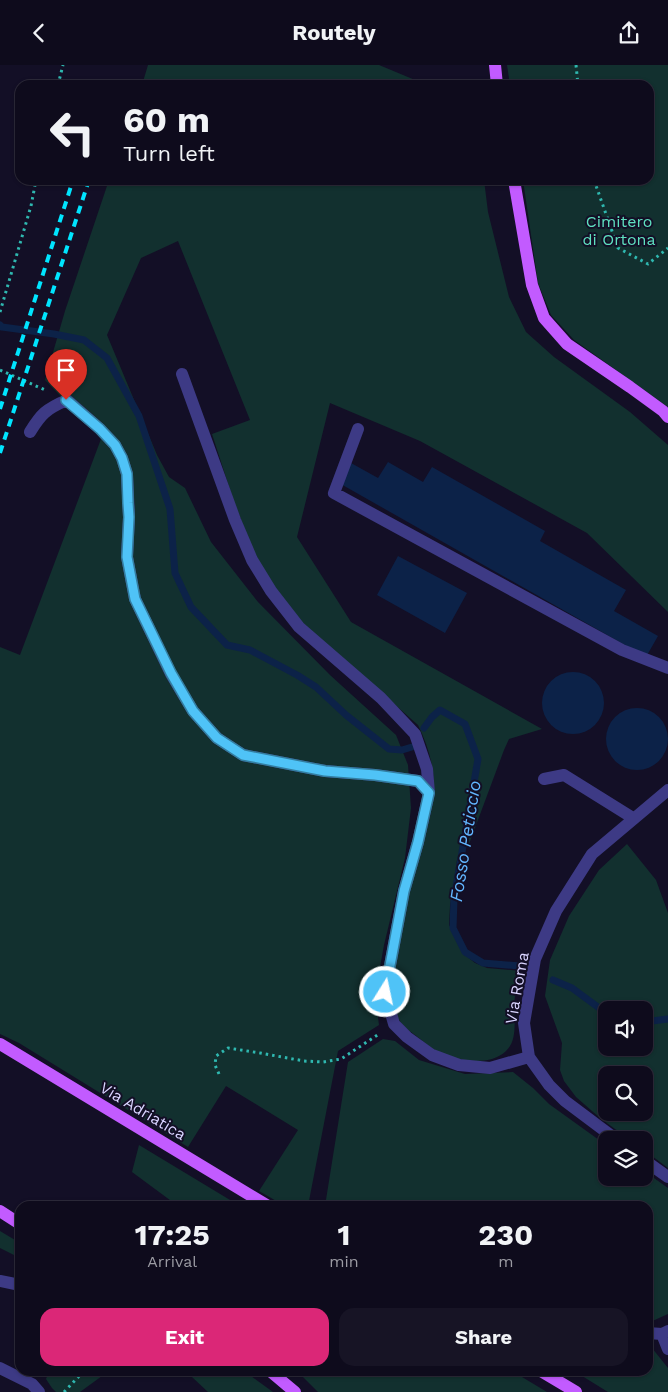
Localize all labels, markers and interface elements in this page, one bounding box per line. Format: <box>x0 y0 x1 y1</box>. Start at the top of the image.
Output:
icon: back <box>25 19 53 47</box>
icon: share <box>615 19 643 47</box>
text: Routely <box>292 20 376 45</box>
text: 60 m <box>123 99 210 141</box>
icon: left <box>40 100 105 165</box>
text: Turn left <box>123 141 215 166</box>
park label: Cimitero di Ortona <box>583 212 655 249</box>
pin <box>45 349 87 400</box>
icon: arrive <box>52 356 80 384</box>
water label: Fosso Peticcio <box>445 779 485 903</box>
street label: Via Roma <box>501 950 533 1026</box>
position arrow <box>358 965 410 1017</box>
map controls <box>598 1001 653 1186</box>
button: sound <box>598 1001 653 1056</box>
button: search <box>598 1066 653 1121</box>
street label: Via Adriatica <box>97 1078 189 1144</box>
button: layers <box>598 1131 653 1186</box>
text: 17:25 <box>135 1217 210 1252</box>
text: 1 <box>338 1217 350 1252</box>
text: 230 <box>478 1217 533 1252</box>
text: Arrival <box>147 1252 197 1271</box>
text: min <box>329 1252 359 1271</box>
text: m <box>498 1252 513 1271</box>
button: Exit <box>40 1308 329 1366</box>
button: Share <box>339 1308 628 1366</box>

